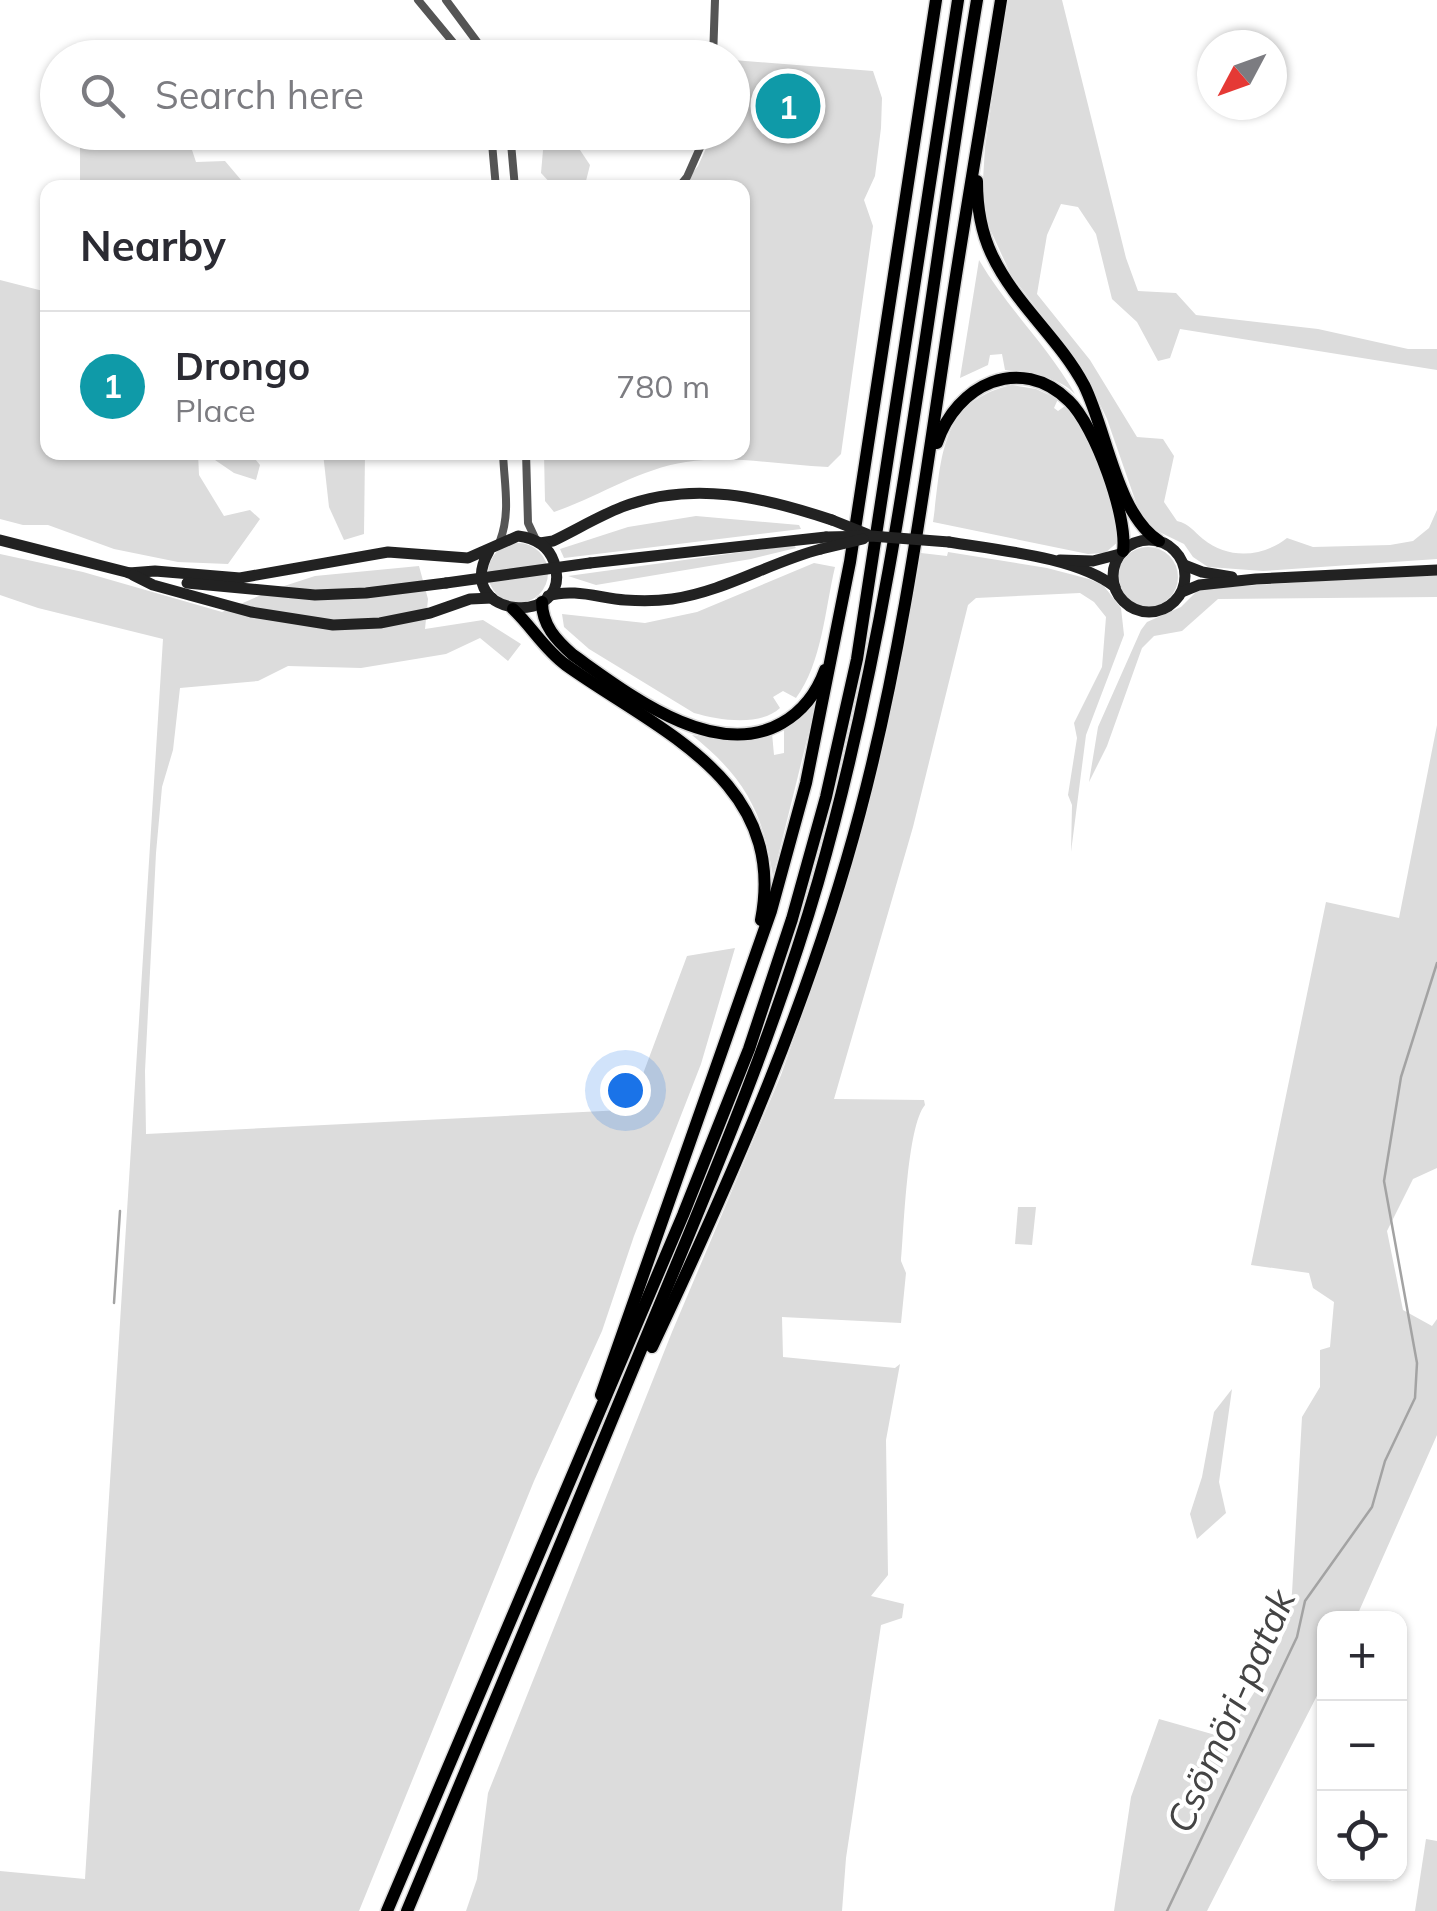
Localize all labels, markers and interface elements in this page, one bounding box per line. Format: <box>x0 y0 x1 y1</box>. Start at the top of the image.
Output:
north arrow <box>1197 30 1287 120</box>
search box <box>40 40 750 150</box>
icon: search <box>75 68 130 123</box>
pin: 1 <box>756 68 820 144</box>
text: Search here <box>155 71 364 119</box>
text: Nearby <box>80 219 226 272</box>
text: Drongo <box>175 342 310 390</box>
text: 1 <box>103 366 122 406</box>
text: 780 m <box>616 366 710 406</box>
text: Place <box>175 390 256 430</box>
your location <box>600 1065 651 1116</box>
water label: Csömöri-patak <box>1155 1580 1306 1840</box>
map controls <box>1317 1611 1407 1881</box>
button: + <box>1317 1611 1407 1701</box>
button: − <box>1317 1701 1407 1791</box>
button: locate <box>1317 1791 1407 1881</box>

